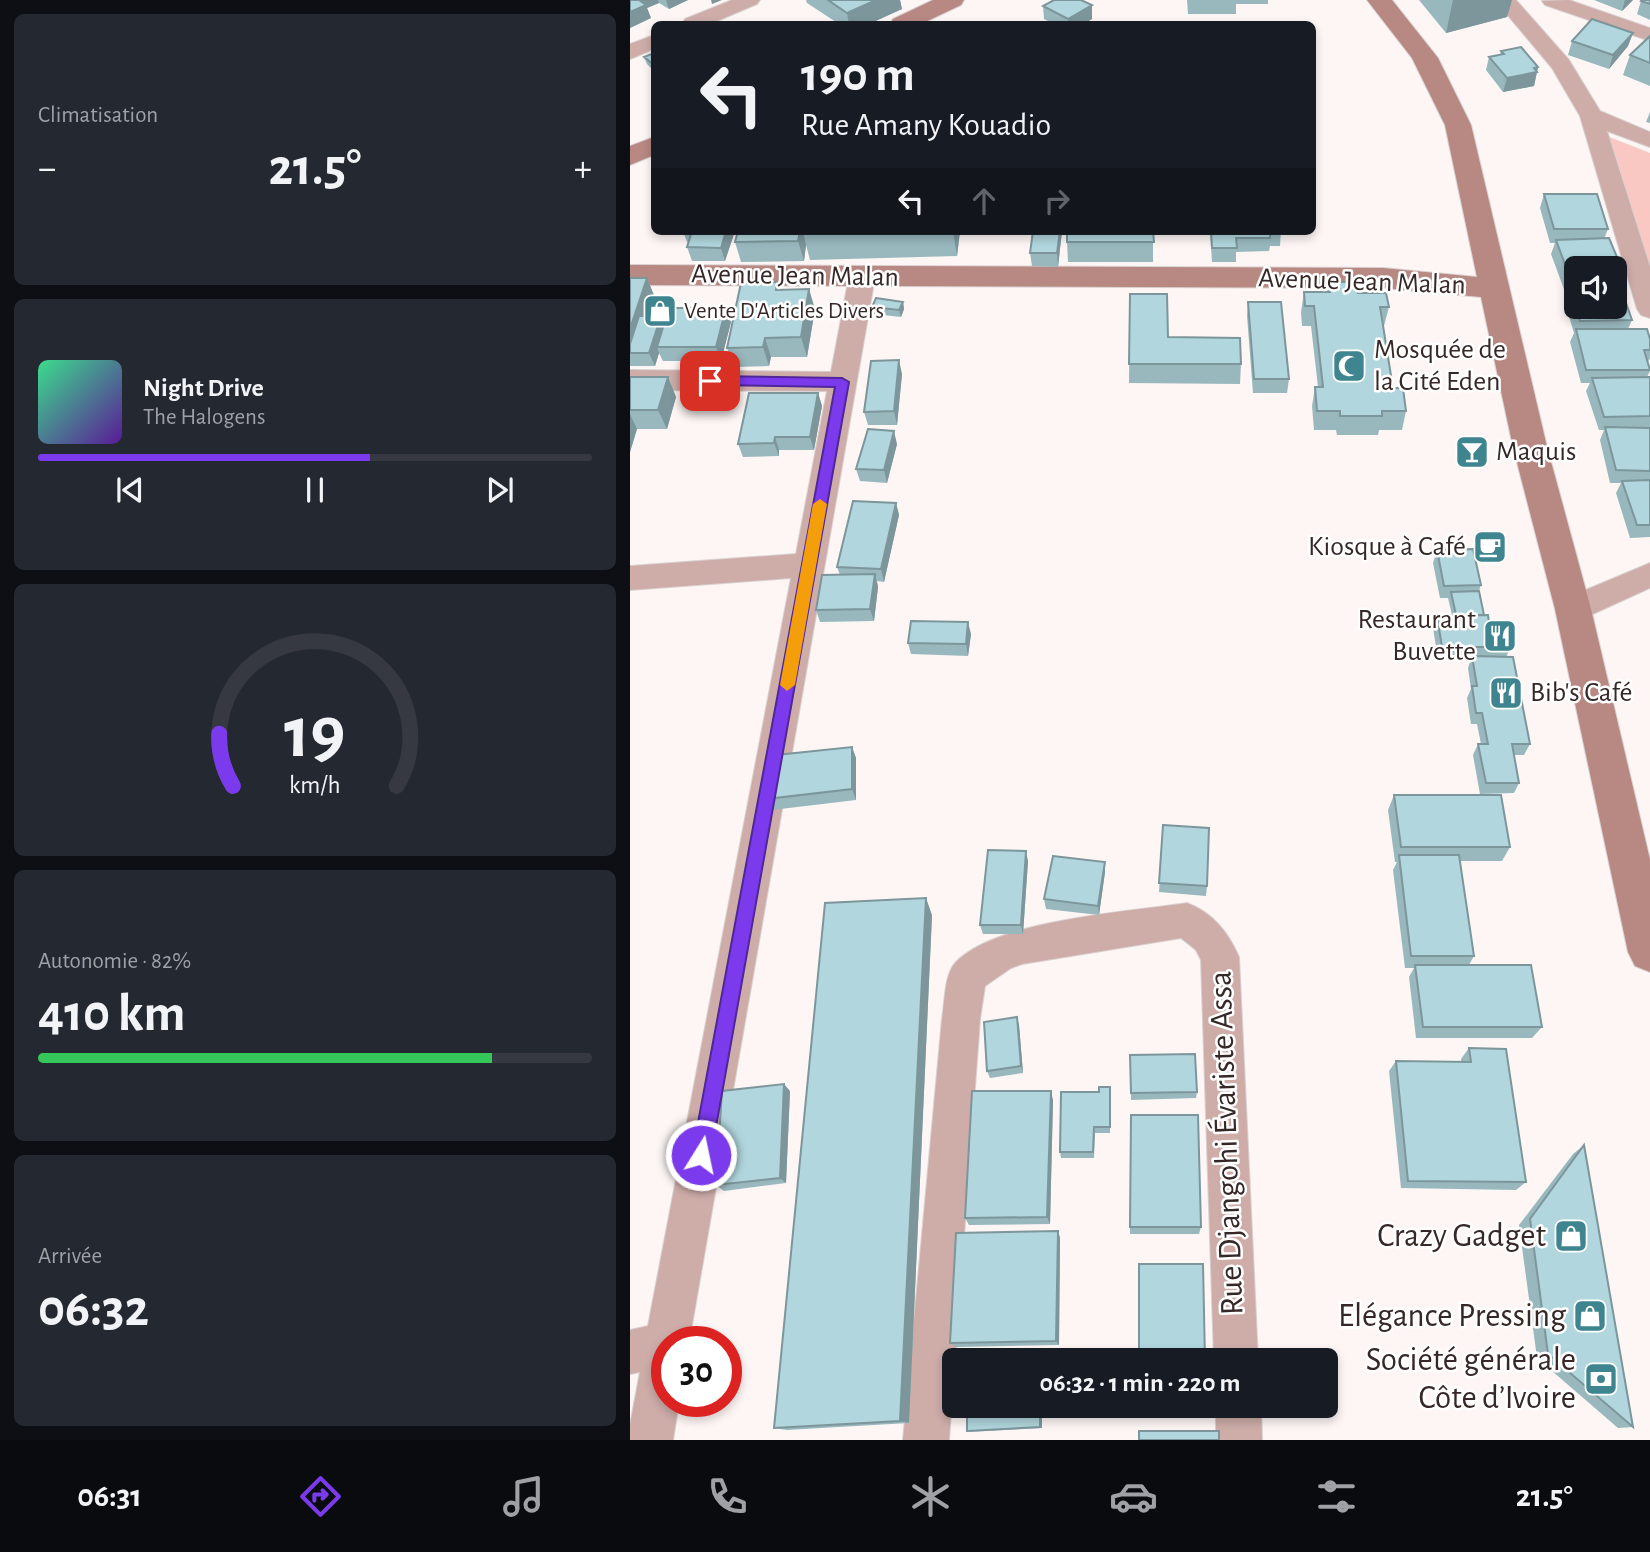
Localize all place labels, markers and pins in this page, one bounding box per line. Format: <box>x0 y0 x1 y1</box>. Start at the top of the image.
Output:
shop icon: Vente D'Articles Divers <box>641 292 679 330</box>
place label: Vente D'Articles Divers <box>684 300 884 323</box>
place label: Mosquée de la Cité Eden <box>1374 336 1506 396</box>
mosque icon: Mosquée de la Cité Eden <box>1330 347 1368 385</box>
pin <box>680 351 740 411</box>
bar icon: Maquis <box>1453 433 1491 471</box>
place label: Maquis <box>1496 438 1576 466</box>
cafe icon: Kiosque à Café <box>1471 528 1509 566</box>
place label: Kiosque à Café <box>1308 533 1466 561</box>
place label: Restaurant Buvette <box>1358 606 1476 666</box>
restaurant icon: Restaurant Buvette <box>1481 617 1519 655</box>
restaurant icon: Bib's Café <box>1487 674 1525 712</box>
place label: Bib's Café <box>1530 679 1632 707</box>
shop icon: Crazy Gadget <box>1552 1217 1590 1255</box>
place label: Crazy Gadget <box>1377 1220 1546 1253</box>
shop icon: Elégance Pressing <box>1571 1297 1609 1335</box>
place label: Elégance Pressing <box>1338 1300 1566 1333</box>
place label: Société générale Côte d’Ivoire <box>1366 1344 1576 1415</box>
bank icon: Société générale Côte d’Ivoire <box>1582 1360 1620 1398</box>

